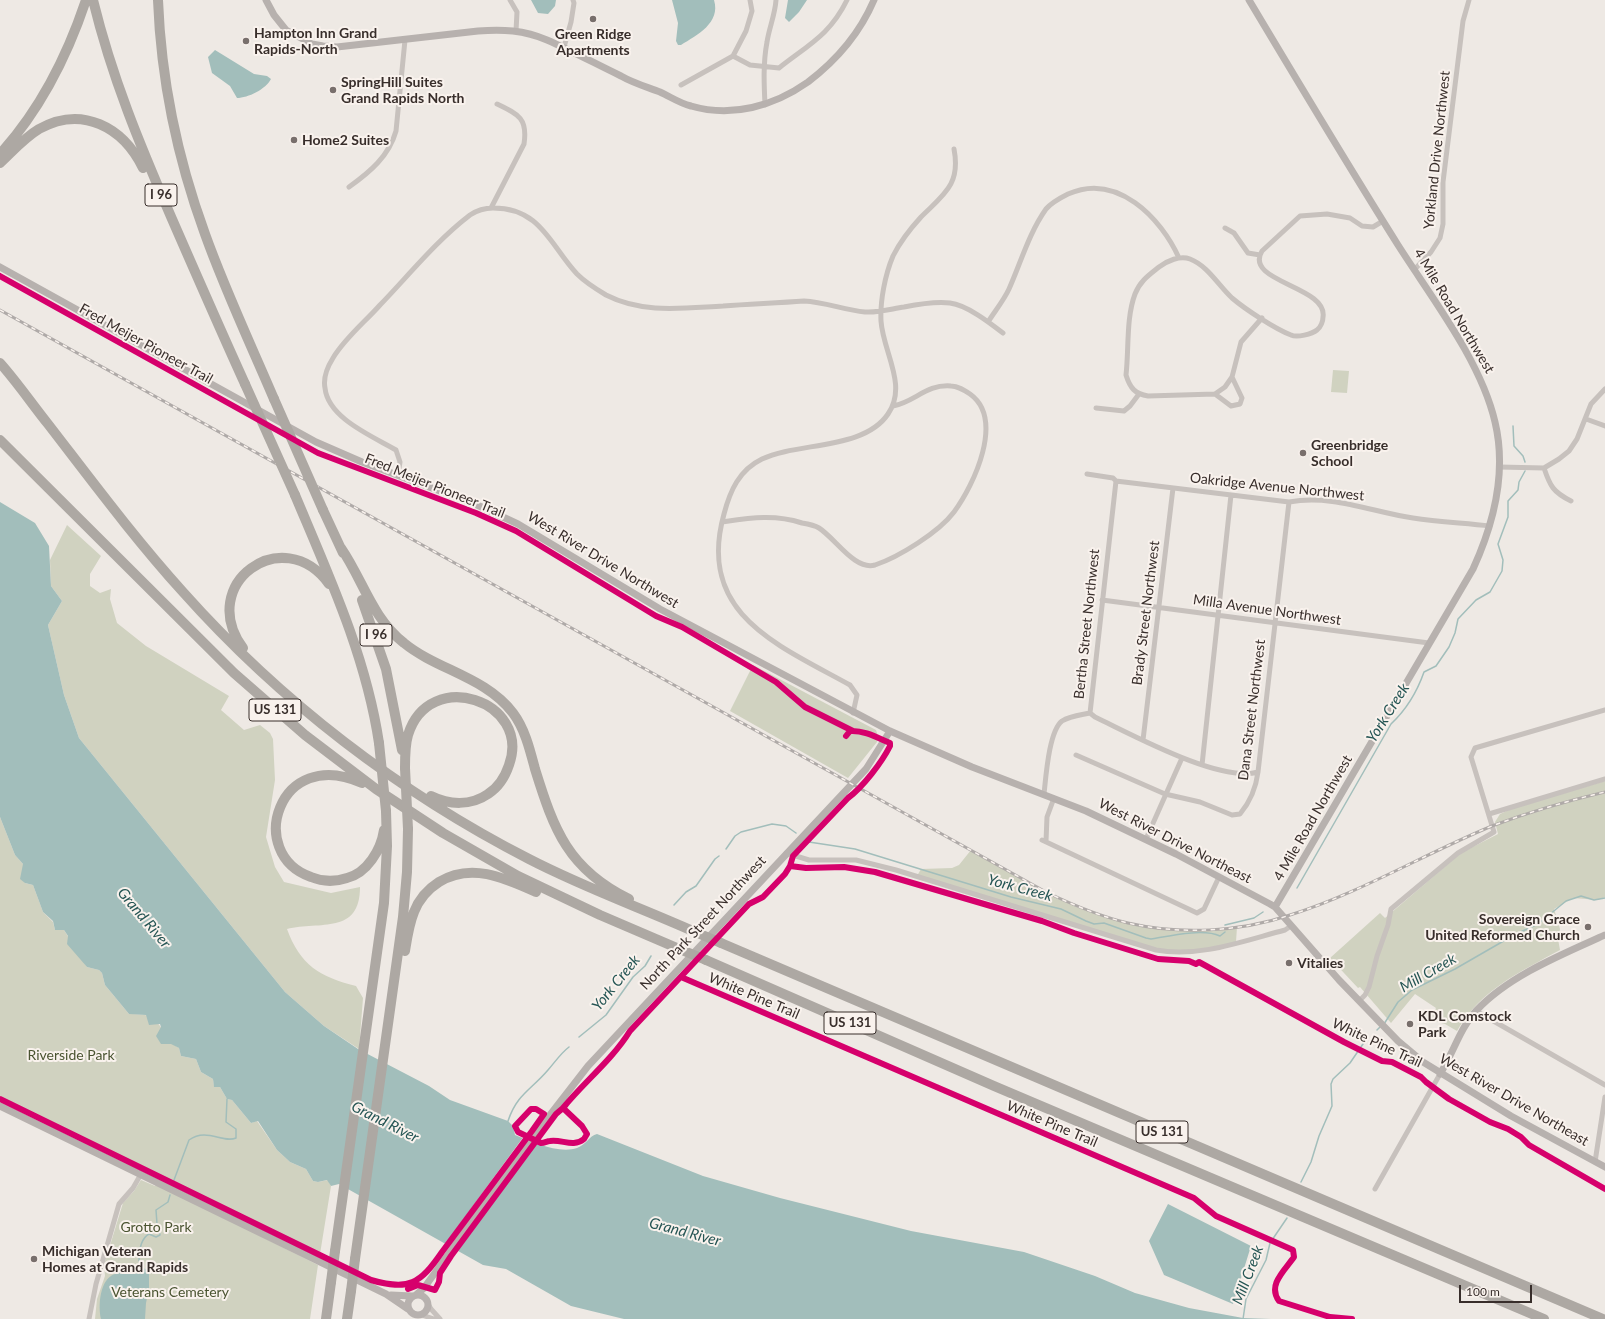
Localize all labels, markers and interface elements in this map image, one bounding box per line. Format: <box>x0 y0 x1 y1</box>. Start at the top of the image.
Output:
marker: Green Ridge Apartments <box>588 14 598 24</box>
place label: Hampton Inn Grand Rapids-North <box>254 25 377 58</box>
place label: Green Ridge Apartments <box>555 26 631 58</box>
marker: Hampton Inn Grand Rapids-North <box>241 36 251 46</box>
street label: Yorkland Drive Northwest <box>1420 70 1454 230</box>
place label: SpringHill Suites Grand Rapids North <box>341 74 464 106</box>
marker: SpringHill Suites Grand Rapids North <box>328 85 338 95</box>
place label: Home2 Suites <box>302 132 389 148</box>
marker: Home2 Suites <box>289 135 299 145</box>
road number: I 96 <box>145 184 177 206</box>
street label: 4 Mile Road Northwest <box>1410 246 1498 376</box>
street label: Fred Meijer Pioneer Trail <box>76 300 216 388</box>
place label: Greenbridge School <box>1311 437 1388 470</box>
marker: Greenbridge School <box>1298 448 1308 458</box>
street label: Fred Meijer Pioneer Trail <box>362 450 508 522</box>
street label: Oakridge Avenue Northwest <box>1189 469 1365 505</box>
street label: West River Drive Northwest <box>524 508 682 612</box>
street label: Brady Street Northwest <box>1129 540 1163 686</box>
street label: Bertha Street Northwest <box>1071 548 1103 700</box>
street label: Milla Avenue Northwest <box>1192 591 1342 629</box>
road number: I 96 <box>360 624 392 646</box>
street label: Dana Street Northwest <box>1235 639 1269 781</box>
water label: York Creek <box>1363 680 1413 746</box>
road number: US 131 <box>249 699 301 721</box>
street label: 4 Mile Road Northwest <box>1270 752 1356 884</box>
street label: West River Drive Northeast <box>1096 795 1254 887</box>
street label: North Park Street Northwest <box>637 853 769 993</box>
water label: York Creek <box>986 871 1054 905</box>
water label: Grand River <box>114 884 174 952</box>
place label: Sovereign Grace United Reformed Church <box>1425 911 1580 944</box>
marker: Sovereign Grace United Reformed Church <box>1583 922 1593 932</box>
water label: Mill Creek <box>1397 950 1459 996</box>
water label: York Creek <box>588 952 644 1014</box>
place label: Vitalies <box>1297 955 1343 971</box>
marker: Vitalies <box>1284 958 1294 968</box>
street label: White Pine Trail <box>706 969 802 1023</box>
place label: KDL Comstock Park <box>1418 1008 1511 1040</box>
road number: US 131 <box>824 1012 876 1034</box>
street label: White Pine Trail <box>1329 1015 1425 1071</box>
marker: KDL Comstock Park <box>1405 1019 1415 1029</box>
park label: Riverside Park <box>27 1047 115 1063</box>
street label: West River Drive Northeast <box>1436 1050 1592 1150</box>
water label: Grand River <box>348 1097 422 1147</box>
street label: White Pine Trail <box>1004 1097 1100 1151</box>
road number: US 131 <box>1136 1121 1188 1143</box>
water label: Grand River <box>647 1214 723 1250</box>
park label: Grotto Park <box>120 1219 192 1235</box>
place label: Michigan Veteran Homes at Grand Rapids <box>42 1243 188 1276</box>
water label: Mill Creek <box>1228 1243 1268 1307</box>
marker: Michigan Veteran Homes at Grand Rapids <box>29 1254 39 1264</box>
scale bar <box>1461 1277 1534 1303</box>
park label: Veterans Cemetery <box>111 1284 229 1300</box>
text: 100 m <box>1466 1284 1500 1299</box>

